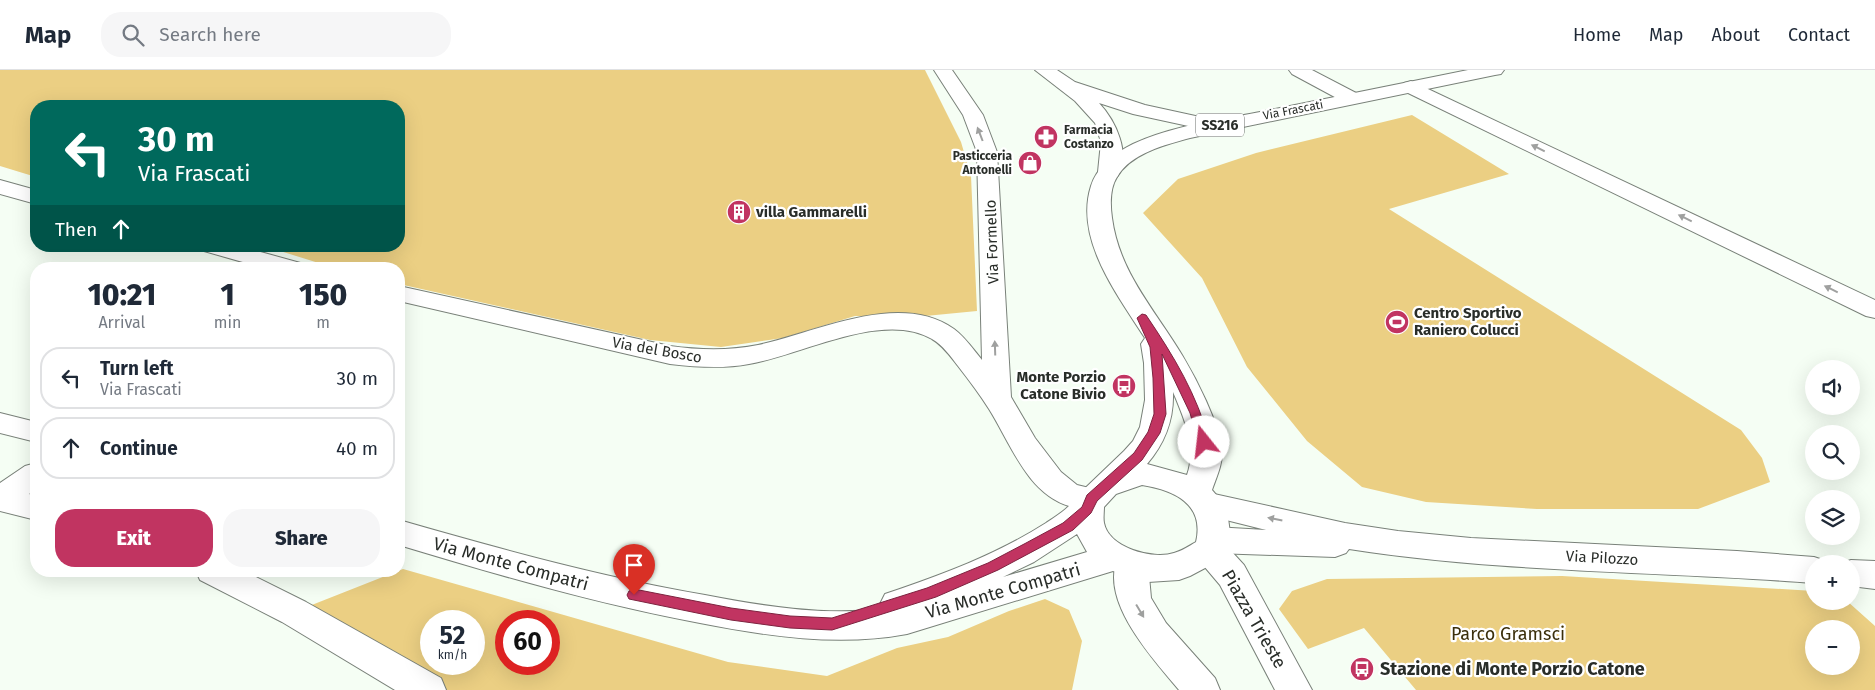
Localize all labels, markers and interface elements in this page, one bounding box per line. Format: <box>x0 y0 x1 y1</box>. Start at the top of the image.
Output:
search box <box>101 12 451 57</box>
text: Map <box>25 21 71 49</box>
icon: search <box>119 21 147 49</box>
text: Search here <box>159 23 261 46</box>
text: Home <box>1573 24 1621 46</box>
text: Map <box>1649 24 1683 46</box>
text: About <box>1711 24 1760 46</box>
text: Contact <box>1788 24 1850 46</box>
street label: Via Frascati <box>1262 97 1324 123</box>
road number: SS216 <box>1196 114 1244 136</box>
text: 30 m <box>138 118 215 160</box>
icon: left <box>55 120 120 185</box>
place label: Farmacia Costanzo <box>1064 123 1114 151</box>
pharmacy icon: Farmacia Costanzo <box>1033 124 1059 150</box>
one-way arrow <box>976 127 984 142</box>
one-way arrow <box>1531 144 1545 152</box>
place label: Pasticceria Antonelli <box>953 149 1012 177</box>
shop icon: Pasticceria Antonelli <box>1017 150 1043 176</box>
text: Via Frascati <box>138 160 250 187</box>
building icon: villa Gammarelli <box>726 199 752 225</box>
street label: Via Formello <box>982 199 1002 285</box>
place label: villa Gammarelli <box>755 203 867 221</box>
one-way arrow <box>1677 214 1692 223</box>
icon: ahead <box>107 215 135 243</box>
text: Then <box>55 218 97 241</box>
text: 10:21 <box>88 277 156 313</box>
text: 1 <box>220 277 235 313</box>
text: 150 <box>299 277 347 313</box>
one-way arrow <box>1824 284 1838 292</box>
place label: Centro Sportivo Raniero Colucci <box>1414 304 1522 339</box>
sports icon: Centro Sportivo Raniero Colucci <box>1384 309 1410 335</box>
text: Arrival <box>98 313 145 332</box>
text: min <box>214 313 241 332</box>
text: m <box>316 313 330 332</box>
street label: Via del Bosco <box>611 333 703 367</box>
one-way arrow <box>991 340 999 356</box>
text: Turn left <box>100 357 174 380</box>
map controls <box>1805 360 1860 675</box>
button: sound <box>1805 360 1860 415</box>
icon: left <box>57 364 85 392</box>
text: 30 m <box>337 367 378 390</box>
place label: Monte Porzio Catone Bivio <box>1016 368 1106 403</box>
bus stop icon: Monte Porzio Catone Bivio <box>1111 373 1137 399</box>
text: Via Frascati <box>100 380 182 399</box>
position arrow <box>1177 415 1229 467</box>
button: search <box>1805 425 1860 480</box>
icon: ahead <box>57 434 85 462</box>
text: Continue <box>100 437 178 460</box>
text: 40 m <box>336 437 378 460</box>
button: layers <box>1805 490 1860 545</box>
button: Exit <box>55 509 213 567</box>
button: Share <box>223 509 380 567</box>
one-way arrow <box>1267 514 1283 522</box>
street label: Via Monte Compatri <box>431 533 591 595</box>
pin <box>613 544 655 595</box>
street label: Via Pilozzo <box>1565 547 1639 569</box>
icon: arrive <box>620 551 648 579</box>
button: + <box>1805 555 1860 610</box>
street label: Via Monte Compatri <box>923 558 1083 624</box>
street label: Piazza Trieste <box>1217 566 1291 672</box>
one-way arrow <box>1136 605 1145 618</box>
speed limit sign: 60 <box>495 610 560 675</box>
button: − <box>1805 620 1860 675</box>
text: 52 <box>440 621 465 651</box>
park label: Parco Gramsci <box>1451 623 1565 645</box>
text: km/h <box>438 648 467 662</box>
bus stop icon: Stazione di Monte Porzio Catone <box>1349 656 1375 682</box>
place label: Stazione di Monte Porzio Catone <box>1380 658 1645 680</box>

